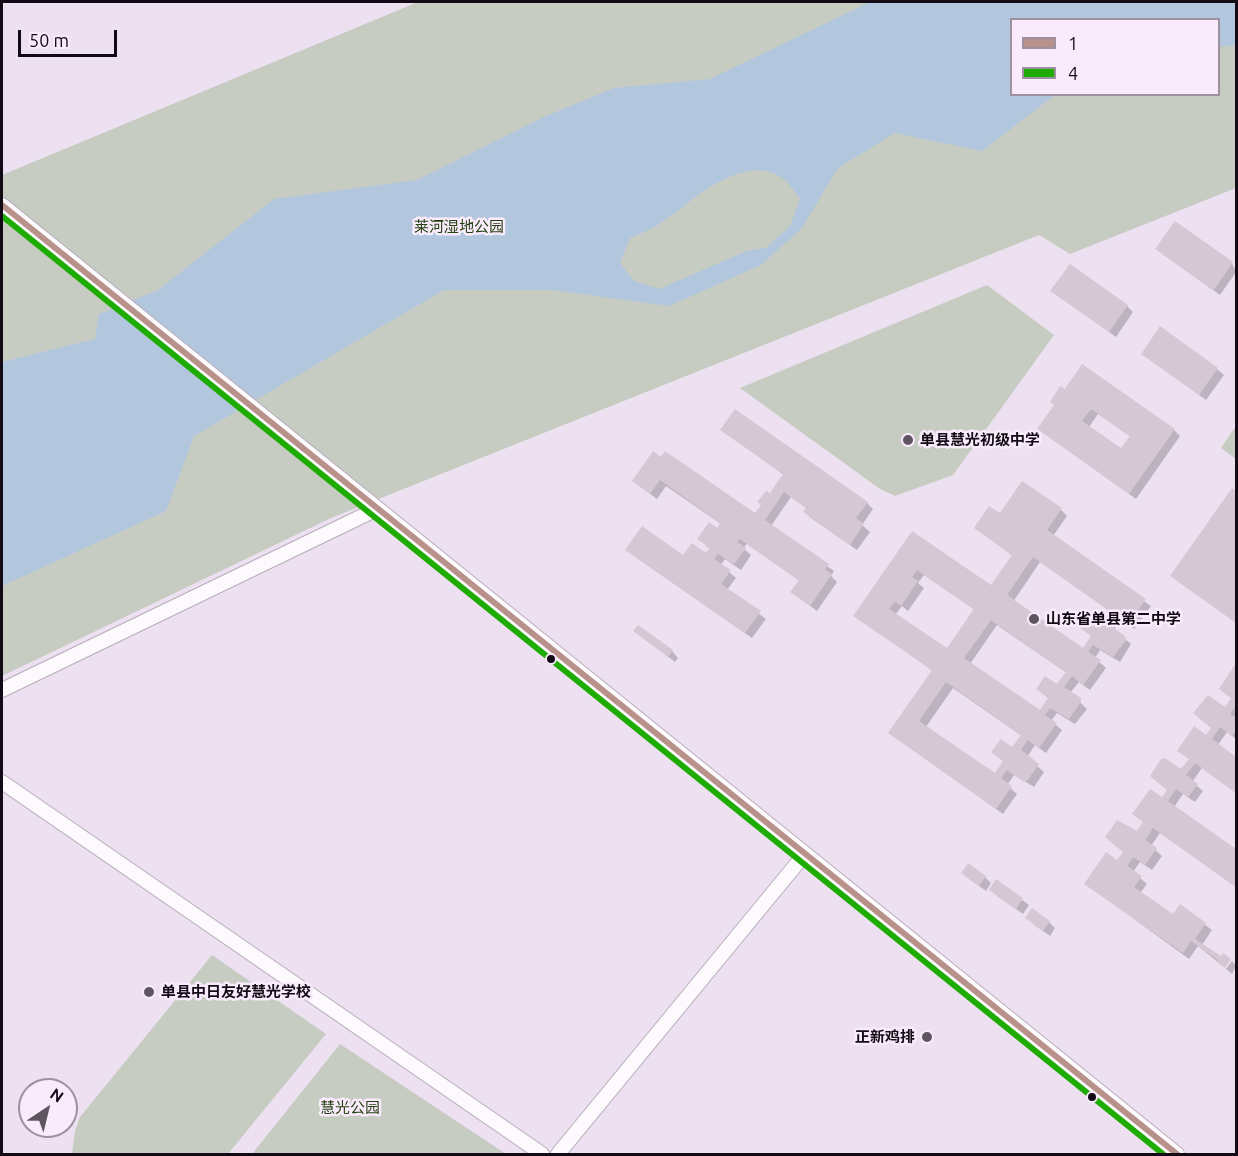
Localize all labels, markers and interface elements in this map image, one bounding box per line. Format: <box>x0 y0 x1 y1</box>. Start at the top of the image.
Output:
scale bar <box>21 18 120 56</box>
legend <box>1010 18 1220 96</box>
text: 50 m <box>29 30 69 50</box>
text: 1 <box>1068 33 1078 53</box>
text: 4 <box>1068 63 1078 83</box>
park label: 莱河湿地公园 <box>414 218 504 236</box>
place label: 单县慧光初级中学 <box>920 431 1040 449</box>
marker: 单县慧光初级中学 <box>901 433 915 447</box>
place label: 山东省单县第二中学 <box>1046 610 1181 628</box>
marker: 山东省单县第二中学 <box>1027 612 1041 626</box>
unlabelled marker <box>545 653 557 665</box>
place label: 单县中日友好慧光学校 <box>161 983 311 1001</box>
marker: 单县中日友好慧光学校 <box>142 985 156 999</box>
place label: 正新鸡排 <box>855 1028 915 1046</box>
marker: 正新鸡排 <box>920 1030 934 1044</box>
north arrow <box>18 1078 78 1138</box>
text: N <box>47 1084 67 1106</box>
unlabelled marker <box>1086 1091 1098 1103</box>
park label: 慧光公园 <box>320 1099 380 1117</box>

